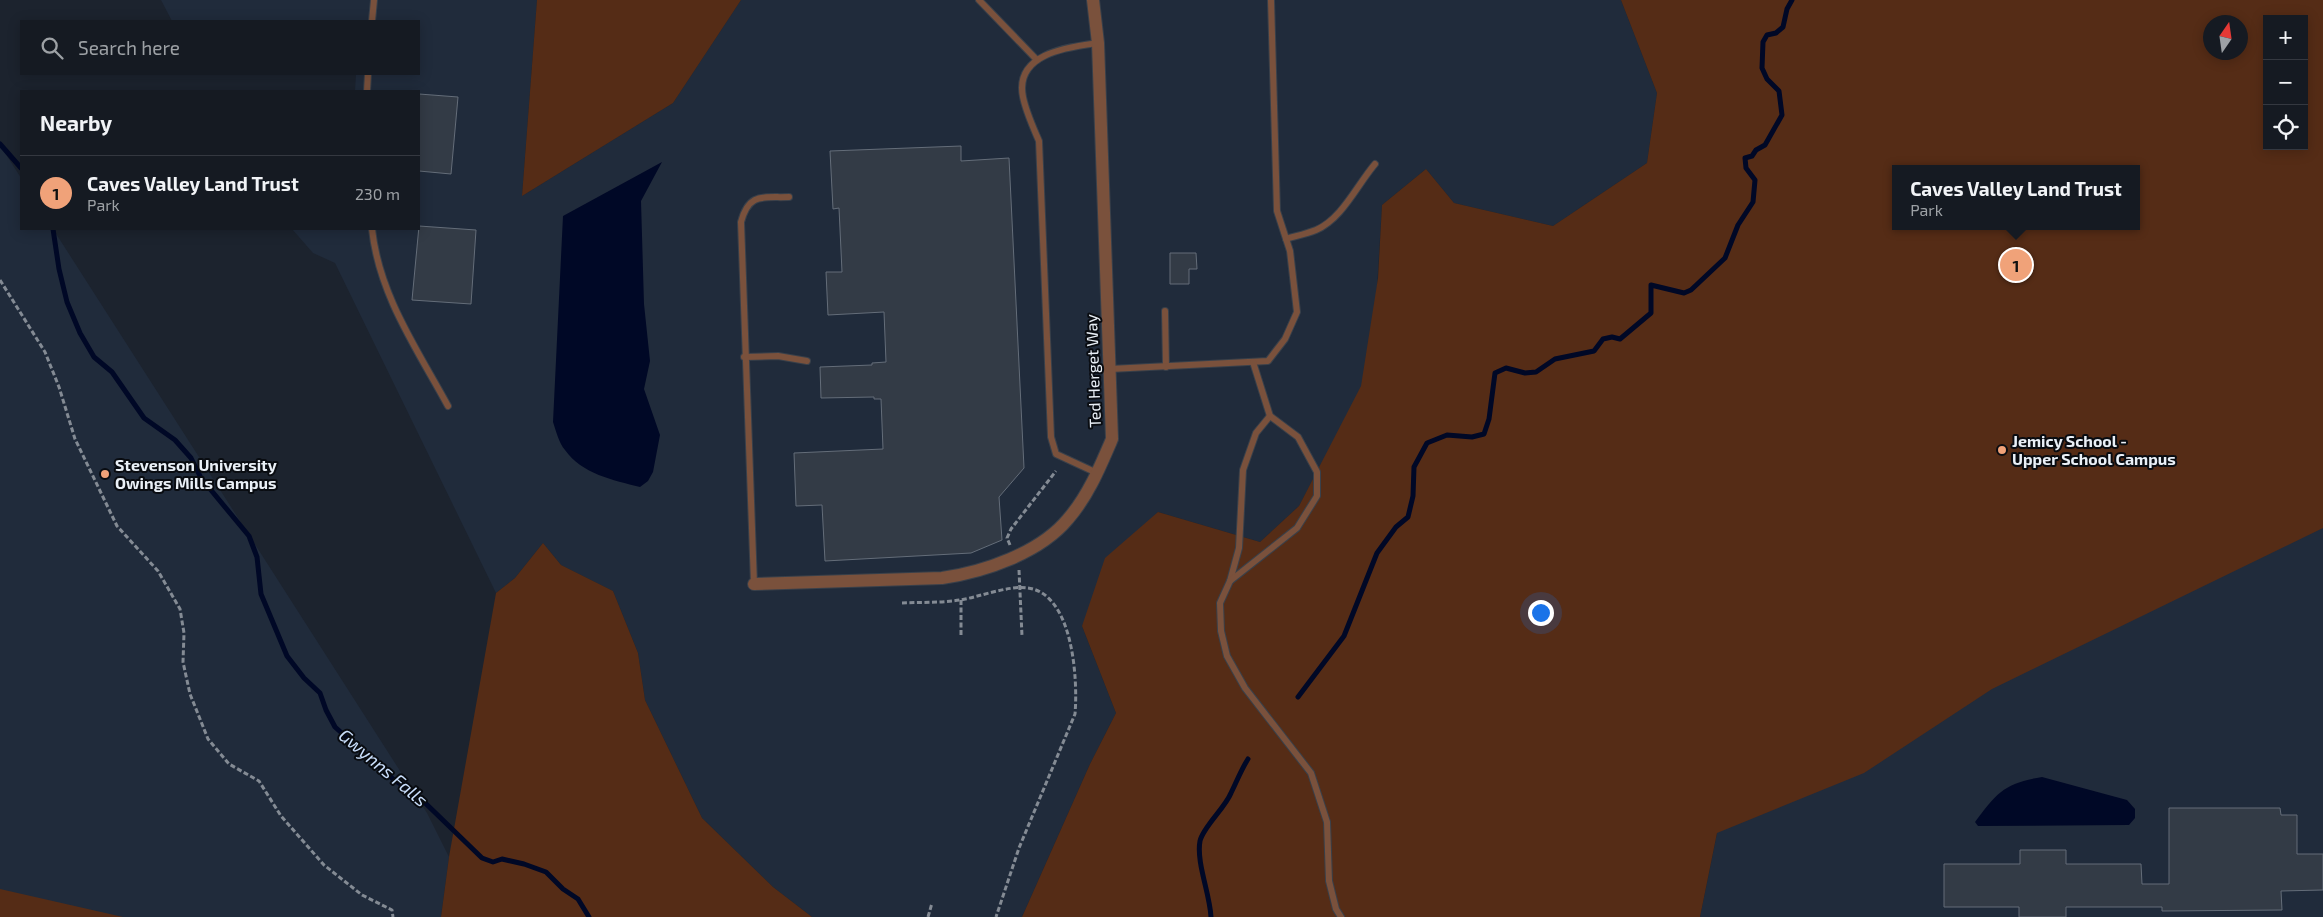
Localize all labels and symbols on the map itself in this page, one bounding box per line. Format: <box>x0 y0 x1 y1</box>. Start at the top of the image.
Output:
north arrow <box>2203 15 2248 60</box>
pin: 1 <box>2000 246 2032 284</box>
street label: Ted Herget Way <box>1081 313 1104 428</box>
place label: Jemicy School - Upper School Campus <box>2012 431 2176 468</box>
marker: Jemicy School - Upper School Campus <box>1996 444 2008 456</box>
place label: Stevenson University Owings Mills Campus <box>115 455 277 492</box>
marker: Stevenson University Owings Mills Campus <box>99 468 111 480</box>
your location <box>1528 600 1554 626</box>
water label: Gwynns Falls <box>335 724 433 811</box>

